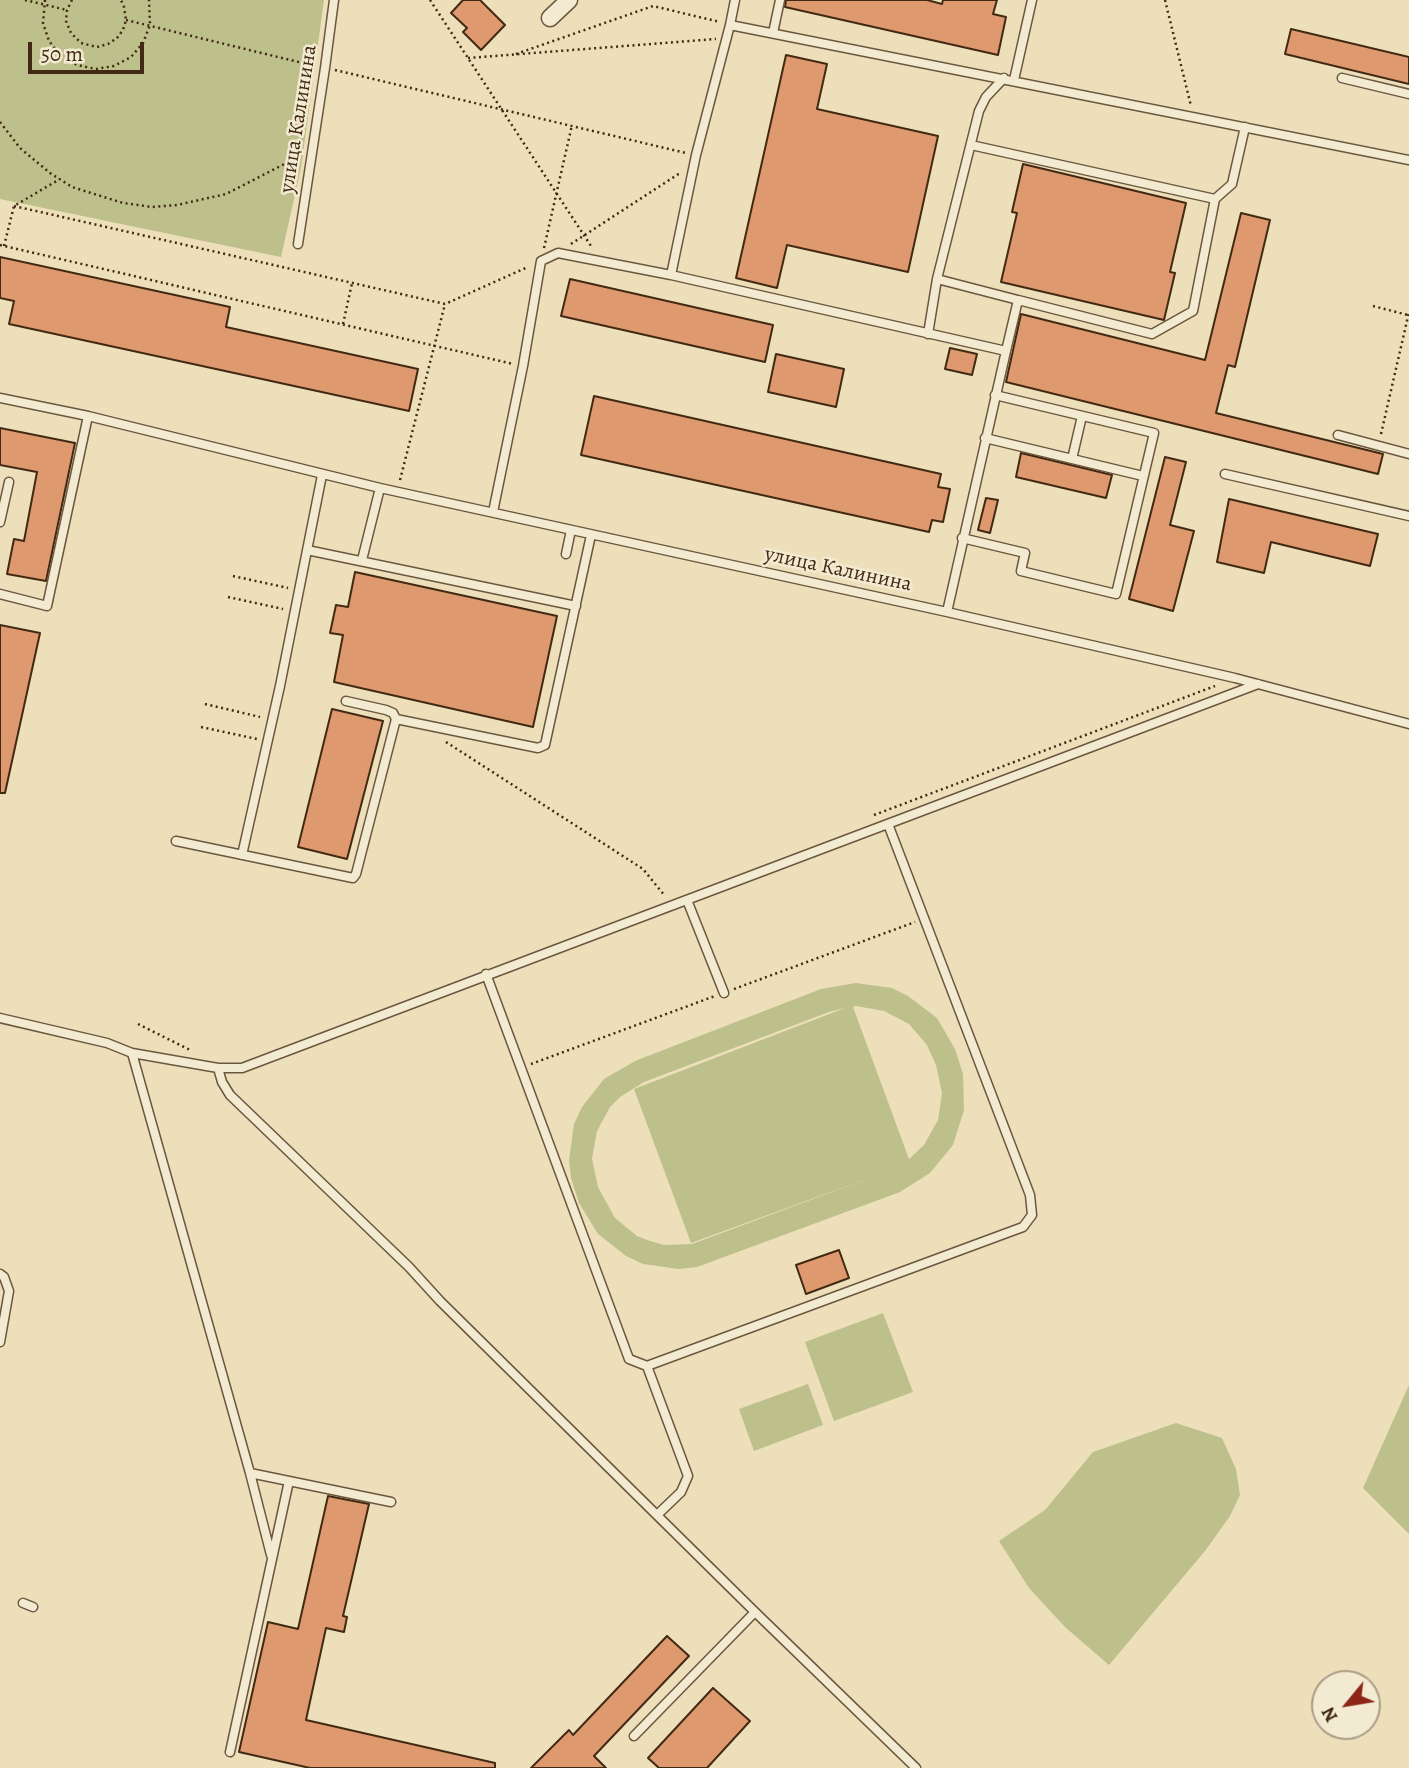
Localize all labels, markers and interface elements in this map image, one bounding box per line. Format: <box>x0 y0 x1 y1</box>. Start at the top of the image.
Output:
scale bar <box>32 28 147 72</box>
text: 50 m <box>41 40 83 68</box>
street label: улица Калинина <box>275 43 323 195</box>
street label: улица Калинина <box>762 542 914 598</box>
north arrow <box>1311 1670 1381 1740</box>
text: N <box>1315 1702 1344 1727</box>

